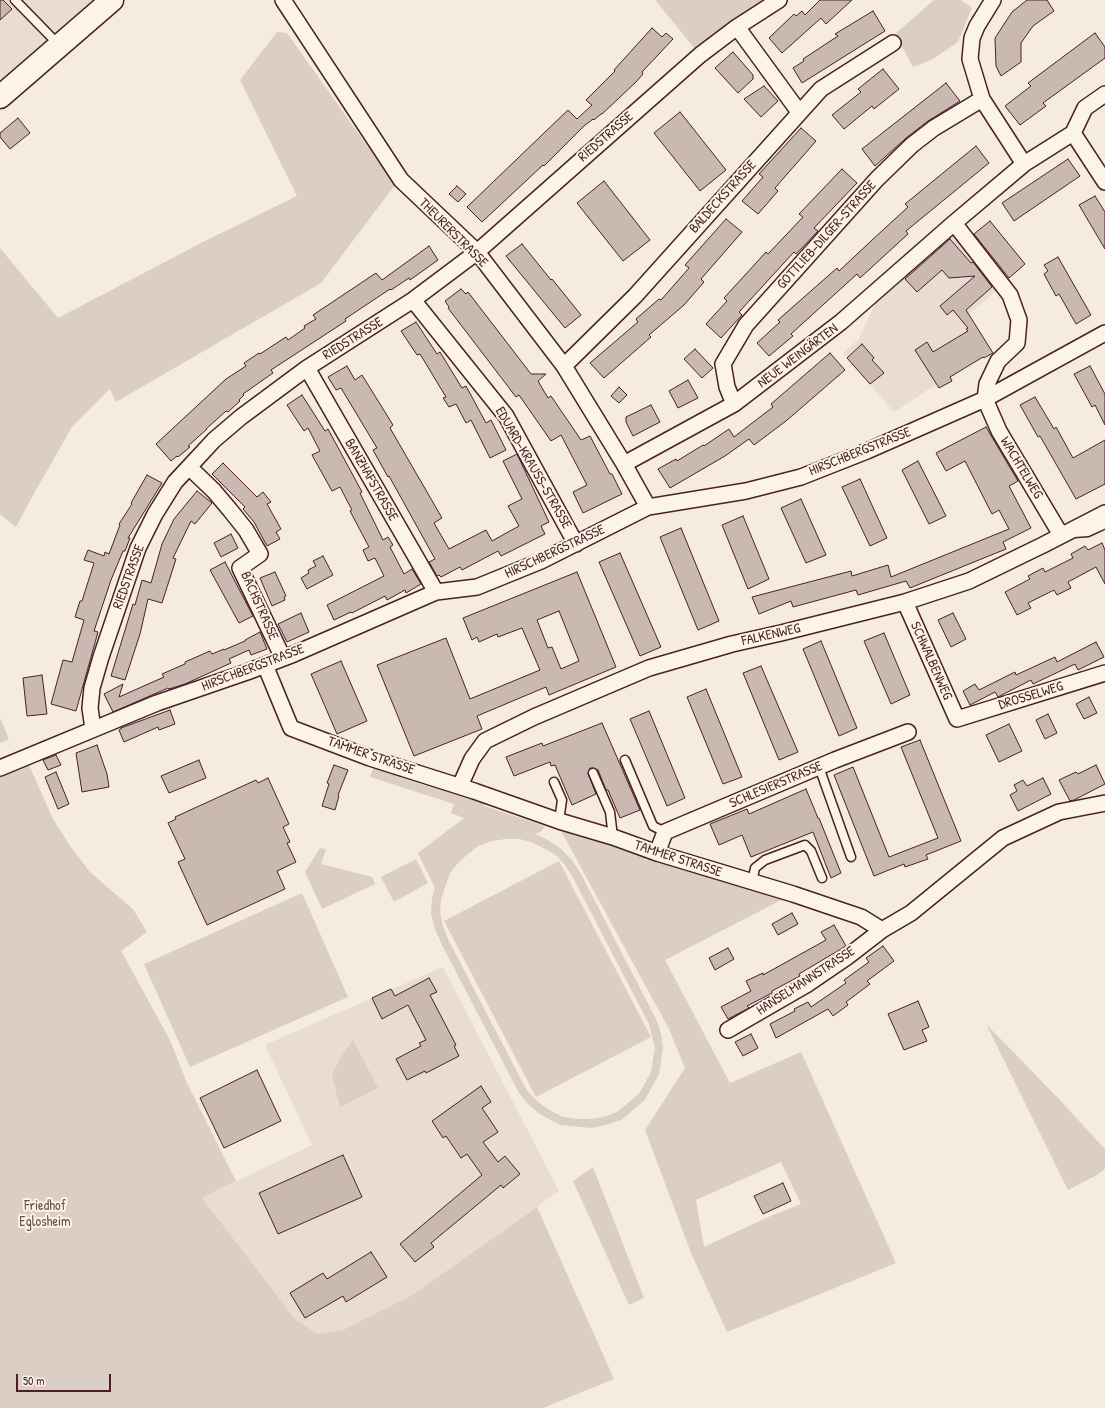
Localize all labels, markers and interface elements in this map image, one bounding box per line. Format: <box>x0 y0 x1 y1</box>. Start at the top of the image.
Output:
street label: RIEDSTRASSE <box>575 108 637 166</box>
street label: BALDECKSTRASSE <box>686 157 760 237</box>
street label: GOTTLIEB-DILGER-STRASSE <box>774 177 880 293</box>
street label: THEURERSTRASSE <box>415 195 491 271</box>
street label: RIEDSTRASSE <box>320 314 386 364</box>
street label: NEUE WEINGÄRTEN <box>754 320 842 392</box>
street label: EDUARD-KRAUSS-STRASSE <box>491 404 575 532</box>
street label: HIRSCHBERGSTRASSE <box>807 424 913 480</box>
street label: WACHTELWEG <box>996 434 1046 502</box>
street label: BANZHAFSTRASSE <box>341 436 401 524</box>
street label: HIRSCHBERGSTRASSE <box>502 521 608 583</box>
street label: RIEDSTRASSE <box>110 542 148 612</box>
street label: BACHSTRASSE <box>236 569 282 643</box>
street label: SCHWALBENWEG <box>906 619 956 703</box>
street label: FALKENWEG <box>740 620 802 650</box>
street label: HIRSCHBERGSTRASSE <box>199 641 307 695</box>
street label: DROSSELWEG <box>997 678 1065 714</box>
street label: TAMMER STRASSE <box>325 733 417 779</box>
street label: SCHLESIERSTRASSE <box>727 758 825 812</box>
street label: TAMMER STRASSE <box>632 837 724 881</box>
street label: HANSELMANNSTRASSE <box>754 943 858 1019</box>
park label: Friedhof Eglosheim <box>19 1198 71 1230</box>
scale bar <box>18 1366 113 1392</box>
text: 50 m <box>23 1372 44 1389</box>

